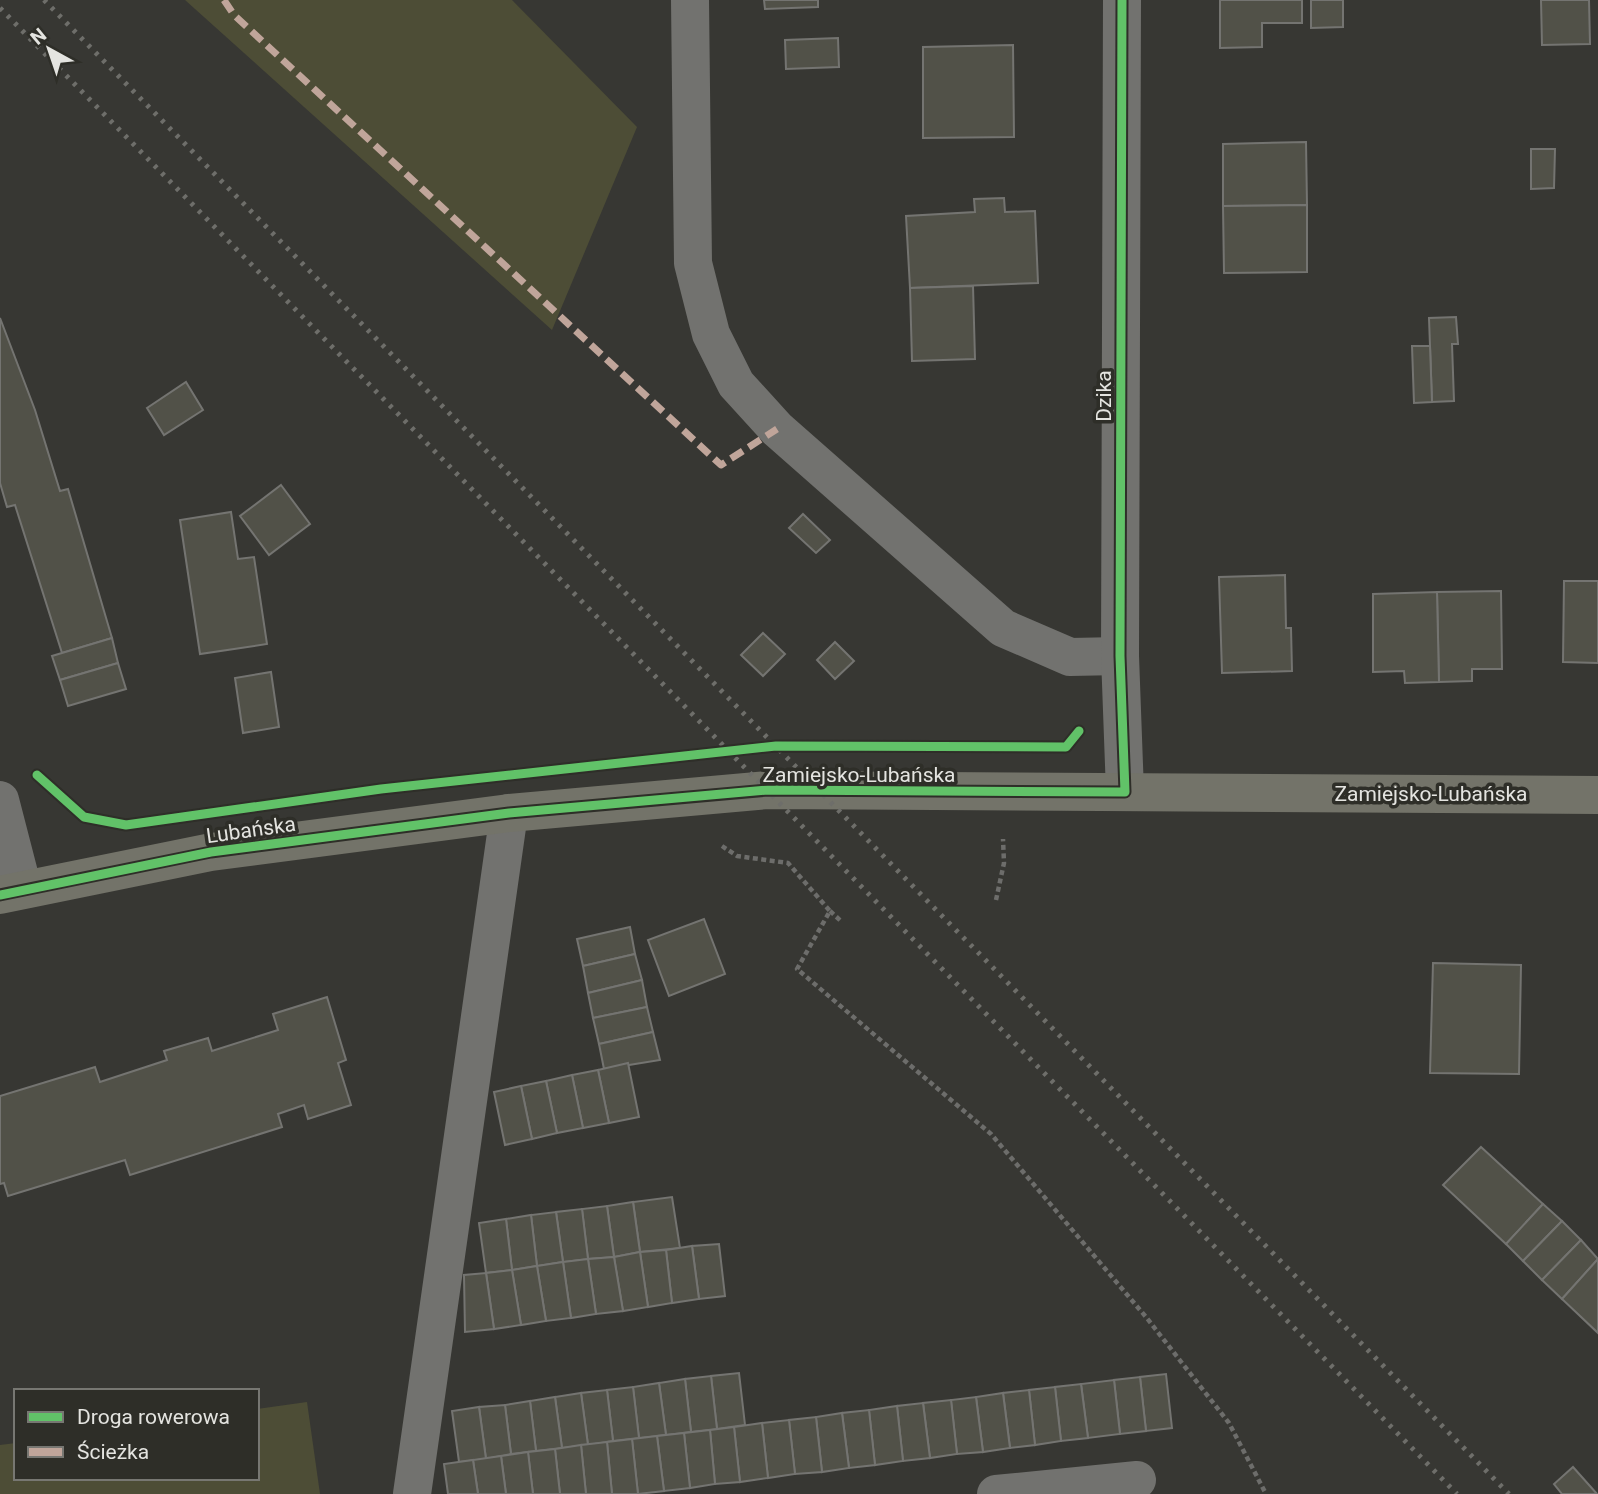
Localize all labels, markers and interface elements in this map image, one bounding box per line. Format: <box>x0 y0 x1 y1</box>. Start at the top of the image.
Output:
north arrow <box>14 14 84 84</box>
text: N <box>26 23 51 49</box>
street label: Dzika <box>1092 370 1116 422</box>
street label: Zamiejsko-Lubańska <box>762 763 956 787</box>
street label: Zamiejsko-Lubańska <box>1334 782 1528 806</box>
street label: Lubańska <box>205 812 297 848</box>
legend <box>14 1389 259 1480</box>
text: Droga rowerowa <box>77 1405 230 1429</box>
text: Ścieżka <box>77 1440 149 1464</box>

